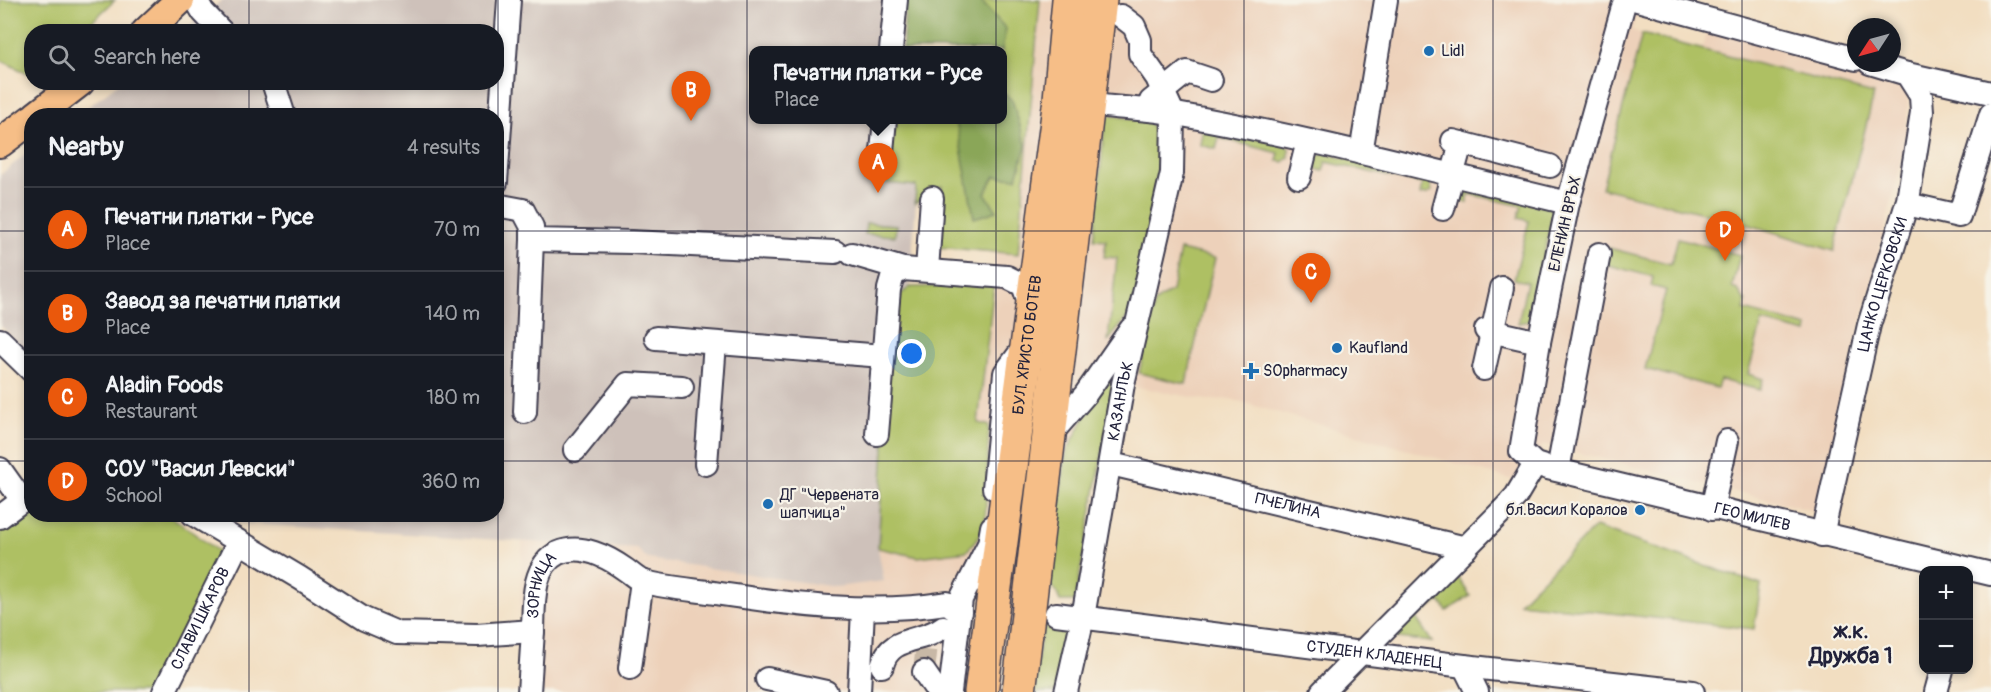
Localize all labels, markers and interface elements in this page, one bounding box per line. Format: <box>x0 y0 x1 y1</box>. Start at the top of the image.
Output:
north arrow <box>1847 18 1901 72</box>
search box <box>24 24 504 90</box>
icon: search <box>45 41 78 74</box>
place label: Lidl <box>1441 41 1465 61</box>
text: Search here <box>93 43 200 71</box>
marker: Lidl <box>1422 44 1436 58</box>
popup <box>749 46 1007 124</box>
text: Печатни платки - Русе <box>774 59 982 87</box>
pin: B <box>672 72 710 121</box>
text: Place <box>774 87 819 112</box>
text: Nearby <box>48 131 124 163</box>
text: 4 results <box>407 135 480 160</box>
pin: A <box>858 144 898 193</box>
street label: ЕЛЕНИН ВРЪХ <box>1544 174 1586 274</box>
text: Печатни платки - Русе <box>105 203 313 231</box>
pin: D <box>1706 212 1744 261</box>
street label: ЦАНКО ЦЕРКОВСКИ <box>1853 214 1912 354</box>
text: A <box>61 217 74 242</box>
text: 70 m <box>434 217 480 242</box>
text: Place <box>105 231 150 256</box>
pin: C <box>1292 254 1330 303</box>
street label: БУЛ. ХРИСТО БОТЕВ <box>1008 274 1046 416</box>
text: Завод за печатни платки <box>105 287 340 315</box>
text: B <box>62 301 73 326</box>
text: 140 m <box>425 301 480 326</box>
text: Place <box>105 315 150 340</box>
place label: Kaufland <box>1349 338 1408 358</box>
your location <box>897 339 926 368</box>
marker: Kaufland <box>1330 341 1344 355</box>
street label: КАЗАНЛЪК <box>1103 359 1138 442</box>
place label: SOpharmacy <box>1263 361 1347 381</box>
marker: SOpharmacy <box>1244 364 1258 378</box>
text: Aladin Foods <box>105 371 223 399</box>
text: C <box>61 385 74 410</box>
text: 180 m <box>426 385 480 410</box>
text: Restaurant <box>105 399 197 424</box>
text: СОУ "Васил Левски" <box>105 455 296 483</box>
text: D <box>61 469 74 494</box>
text: 360 m <box>421 469 480 494</box>
text: School <box>105 483 162 508</box>
place label: ДГ "Червената шапчица" <box>779 485 879 523</box>
street label: ПЧЕЛИНА <box>1253 488 1323 523</box>
marker: ДГ "Червената шапчица" <box>761 497 775 511</box>
street label: ГЕО МИЛЕВ <box>1712 498 1792 536</box>
place label: бл.Васил Коралов <box>1506 500 1628 520</box>
marker: бл.Васил Коралов <box>1633 503 1647 517</box>
street label: ЗОРНИЦА <box>523 547 561 619</box>
street label: СЛАВИ ШКАРОВ <box>167 564 234 673</box>
map controls <box>1919 566 1973 674</box>
button: + <box>1919 566 1973 620</box>
district label: ж.к. Дружба 1 <box>1807 617 1893 670</box>
button: − <box>1919 620 1973 674</box>
street label: СТУДЕН КЛАДЕНЕЦ <box>1305 636 1444 673</box>

